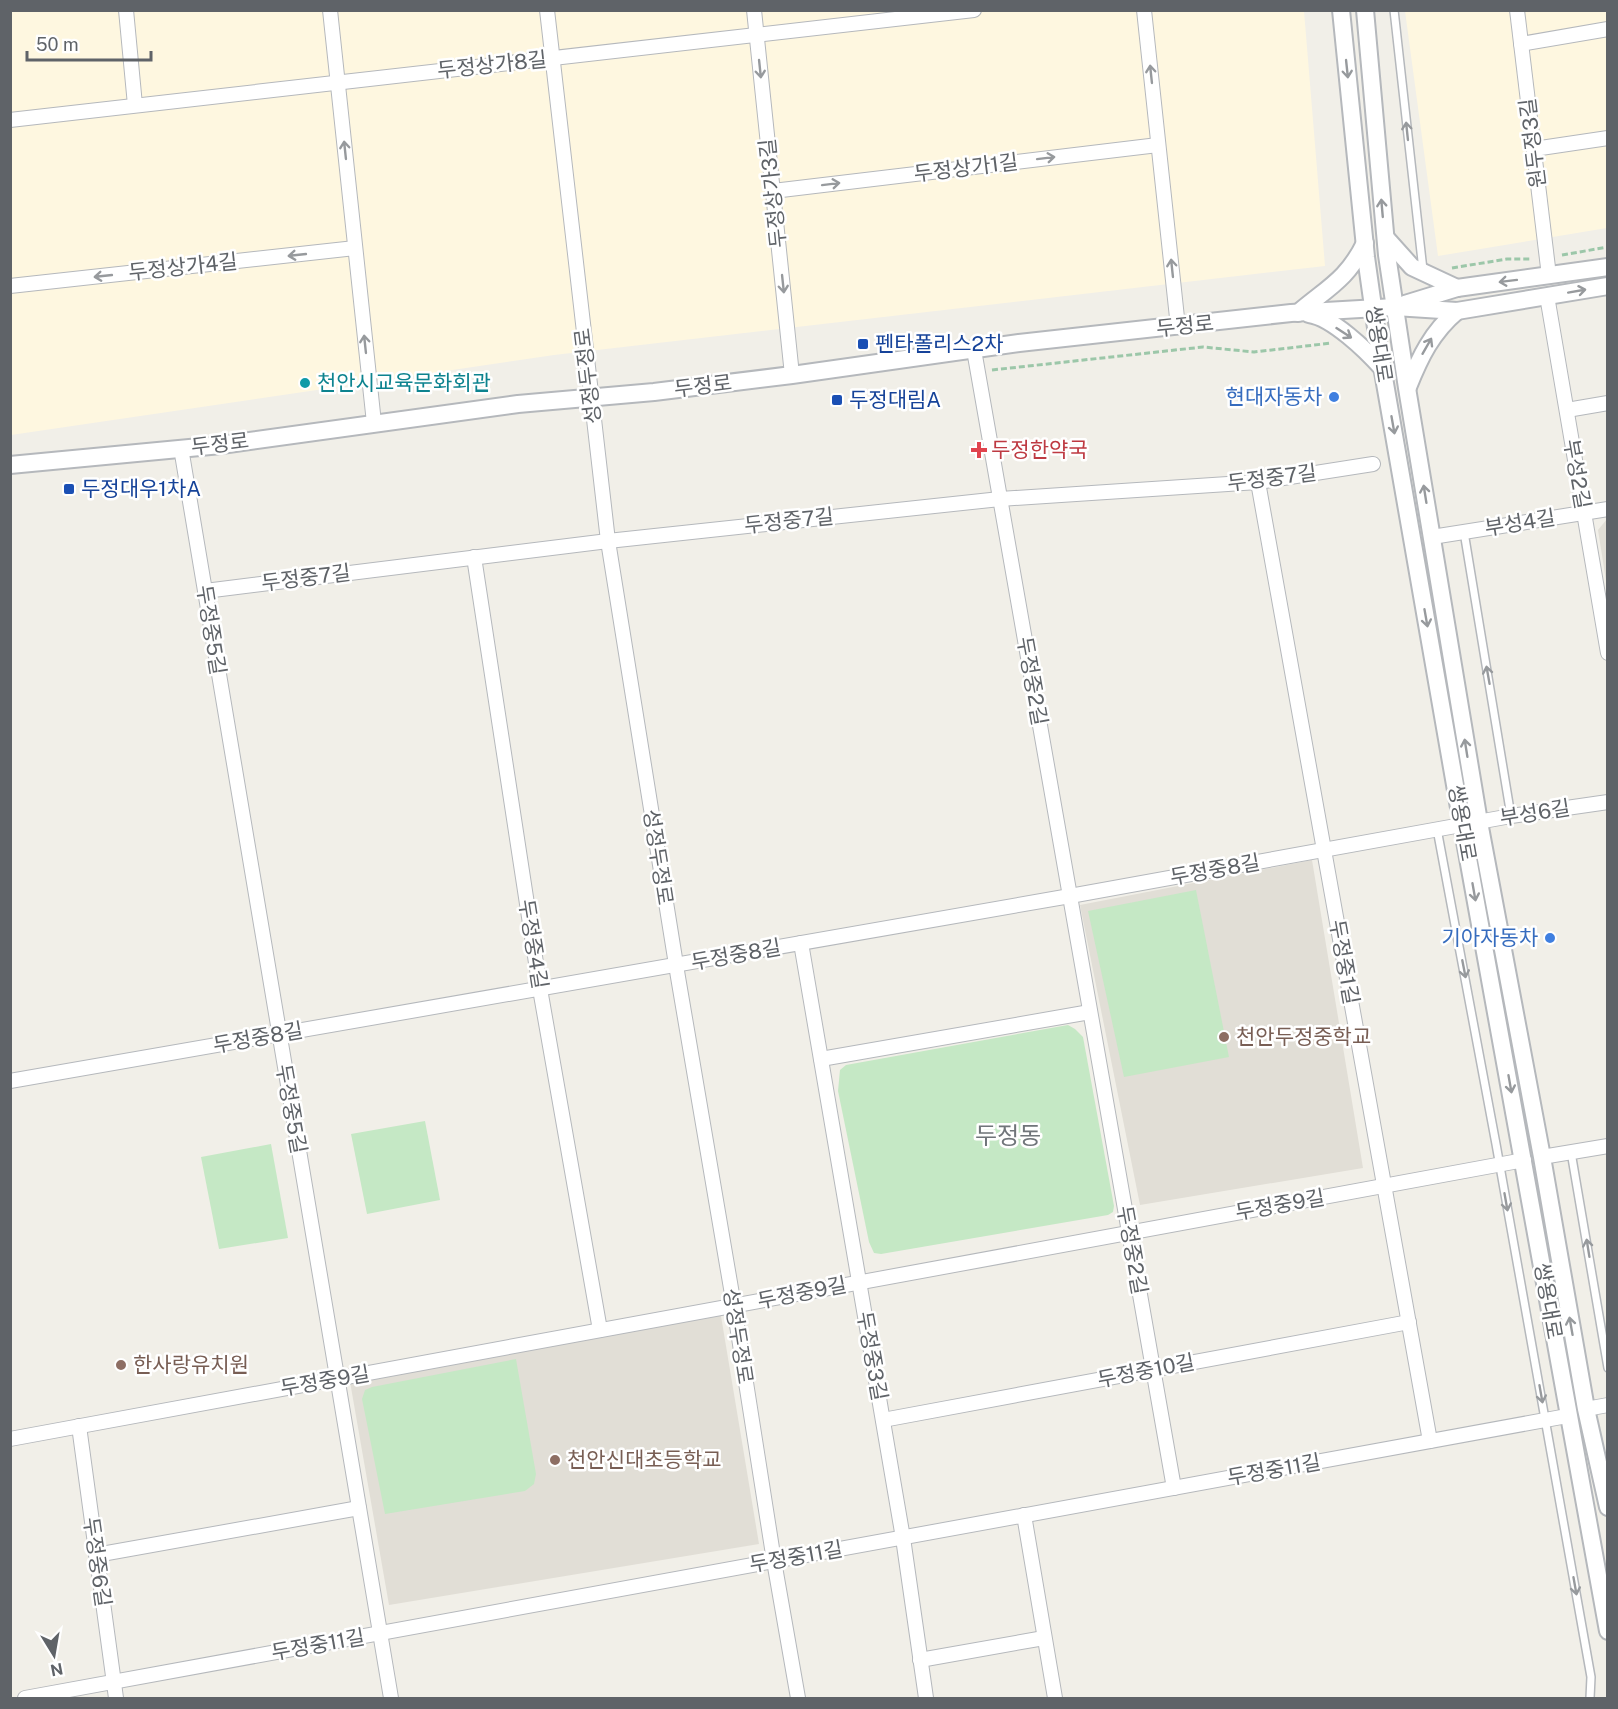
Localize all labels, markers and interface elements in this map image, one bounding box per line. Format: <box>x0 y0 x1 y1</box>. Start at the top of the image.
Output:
scale bar <box>27 24 152 62</box>
text: 50 m <box>36 34 79 55</box>
street label: 두정상가8길 <box>436 46 548 83</box>
one-way arrow <box>755 58 766 78</box>
one-way arrow <box>1342 58 1353 78</box>
one-way arrow <box>1145 65 1156 85</box>
street label: 원두정3길 <box>1515 97 1550 190</box>
one-way arrow <box>1401 122 1412 142</box>
street label: 두정상가3길 <box>754 137 791 249</box>
one-way arrow <box>339 140 350 160</box>
street label: 두정상가1길 <box>912 149 1020 186</box>
one-way arrow <box>1035 152 1055 163</box>
one-way arrow <box>821 178 841 189</box>
one-way arrow <box>1376 198 1387 218</box>
street label: 두정상가4길 <box>127 248 239 285</box>
one-way arrow <box>287 249 307 260</box>
one-way arrow <box>1166 259 1177 279</box>
one-way arrow <box>94 271 113 282</box>
one-way arrow <box>778 273 789 293</box>
one-way arrow <box>1499 276 1519 287</box>
one-way arrow <box>1567 285 1587 296</box>
street label: 쌍용대로 <box>1361 304 1398 384</box>
street label: 두정로 <box>1155 310 1215 341</box>
street label: 성정두정로 <box>569 327 606 426</box>
one-way arrow <box>1335 328 1352 340</box>
place label: 펜타폴리스2차 <box>875 331 1003 356</box>
one-way arrow <box>359 334 370 354</box>
marker: 펜타폴리스2차 <box>856 337 870 351</box>
one-way arrow <box>1421 338 1433 355</box>
place label: 천안시교육문화회관 <box>317 370 491 395</box>
street label: 두정로 <box>673 370 733 401</box>
marker: 천안시교육문화회관 <box>298 376 312 390</box>
place label: 현대자동차 <box>1225 384 1322 409</box>
place label: 두정대림A <box>849 387 941 412</box>
marker: 현대자동차 <box>1327 390 1341 404</box>
marker: 두정대림A <box>830 393 844 407</box>
one-way arrow <box>1387 415 1398 435</box>
street label: 두정로 <box>190 428 250 459</box>
place label: 두정한약국 <box>991 437 1088 462</box>
street label: 부성2길 <box>1559 437 1596 511</box>
marker: 두정한약국 <box>972 443 986 457</box>
street label: 두정중7길 <box>1226 460 1318 495</box>
place label: 두정대우1차A <box>81 476 201 501</box>
marker: 두정대우1차A <box>62 482 76 496</box>
one-way arrow <box>1419 484 1430 504</box>
street label: 두정중7길 <box>743 503 835 538</box>
street label: 부성4길 <box>1483 505 1557 540</box>
street label: 두정중7길 <box>260 560 352 595</box>
street label: 두정중5길 <box>192 583 231 677</box>
one-way arrow <box>1421 607 1432 627</box>
street label: 두정중2길 <box>1012 635 1053 727</box>
one-way arrow <box>1482 666 1493 686</box>
one-way arrow <box>1461 739 1472 759</box>
street label: 쌍용대로 <box>1443 783 1482 863</box>
street label: 부성6길 <box>1498 795 1572 830</box>
street label: 성정두정로 <box>639 807 678 907</box>
street label: 두정중8길 <box>1168 849 1262 890</box>
one-way arrow <box>1469 882 1480 902</box>
street label: 두정중4길 <box>514 897 553 991</box>
street label: 두정중1길 <box>1325 917 1364 1006</box>
place label: 기아자동차 <box>1441 925 1538 950</box>
marker: 기아자동차 <box>1543 931 1557 945</box>
street label: 두정중8길 <box>689 934 783 975</box>
one-way arrow <box>1458 959 1469 979</box>
street label: 두정중8길 <box>211 1017 305 1058</box>
place label: 천안두정중학교 <box>1236 1024 1371 1049</box>
marker: 천안두정중학교 <box>1217 1030 1231 1044</box>
street label: 두정중5길 <box>271 1062 312 1156</box>
one-way arrow <box>1505 1074 1516 1093</box>
district label: 두정동 <box>975 1121 1041 1149</box>
street label: 두정중9길 <box>1233 1184 1327 1225</box>
one-way arrow <box>1501 1192 1512 1212</box>
street label: 두정중2길 <box>1112 1204 1153 1296</box>
one-way arrow <box>1582 1239 1593 1259</box>
street label: 쌍용대로 <box>1529 1261 1568 1341</box>
street label: 두정중9길 <box>755 1272 849 1313</box>
street label: 성정두정로 <box>719 1286 758 1386</box>
street label: 두정중3길 <box>852 1309 893 1403</box>
one-way arrow <box>1566 1316 1577 1336</box>
street label: 두정중10길 <box>1095 1349 1197 1392</box>
place label: 한사랑유치원 <box>133 1352 249 1377</box>
marker: 한사랑유치원 <box>114 1358 128 1372</box>
street label: 두정중9길 <box>278 1360 372 1401</box>
one-way arrow <box>1535 1384 1546 1404</box>
place label: 천안신대초등학교 <box>567 1447 722 1472</box>
street label: 두정중11길 <box>1225 1449 1323 1490</box>
marker: 천안신대초등학교 <box>548 1453 562 1467</box>
street label: 두정중6길 <box>79 1515 116 1608</box>
street label: 두정중11길 <box>747 1536 845 1577</box>
one-way arrow <box>1570 1576 1581 1596</box>
street label: 두정중11길 <box>269 1624 367 1665</box>
north arrow <box>24 1625 84 1685</box>
text: N <box>49 1659 65 1680</box>

